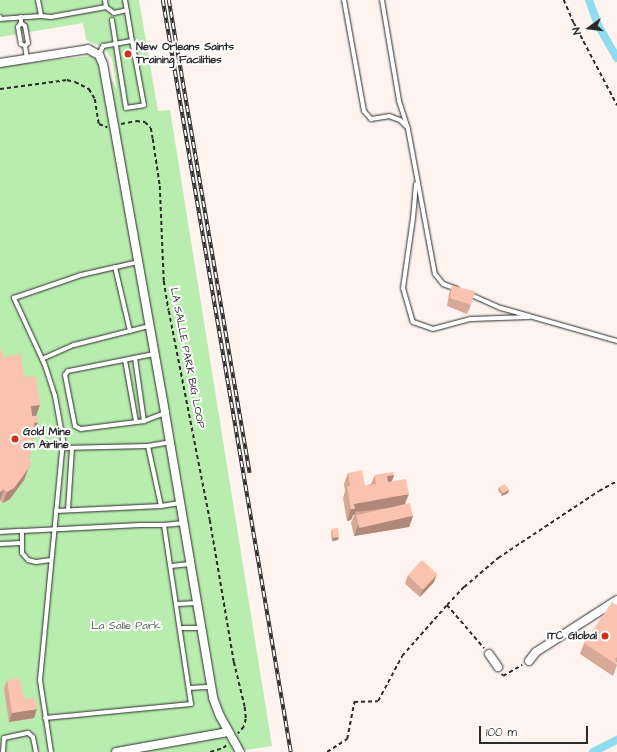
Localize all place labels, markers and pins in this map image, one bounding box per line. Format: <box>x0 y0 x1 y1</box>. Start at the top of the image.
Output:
place label: New Orleans Saints Training Facilities <box>136 41 234 67</box>
marker: New Orleans Saints Training Facilities <box>123 49 133 59</box>
place label: Gold Mine on Airline <box>23 426 71 452</box>
marker: Gold Mine on Airline <box>10 434 20 444</box>
place label: ITC Global <box>547 629 597 643</box>
marker: ITC Global <box>600 631 610 641</box>

